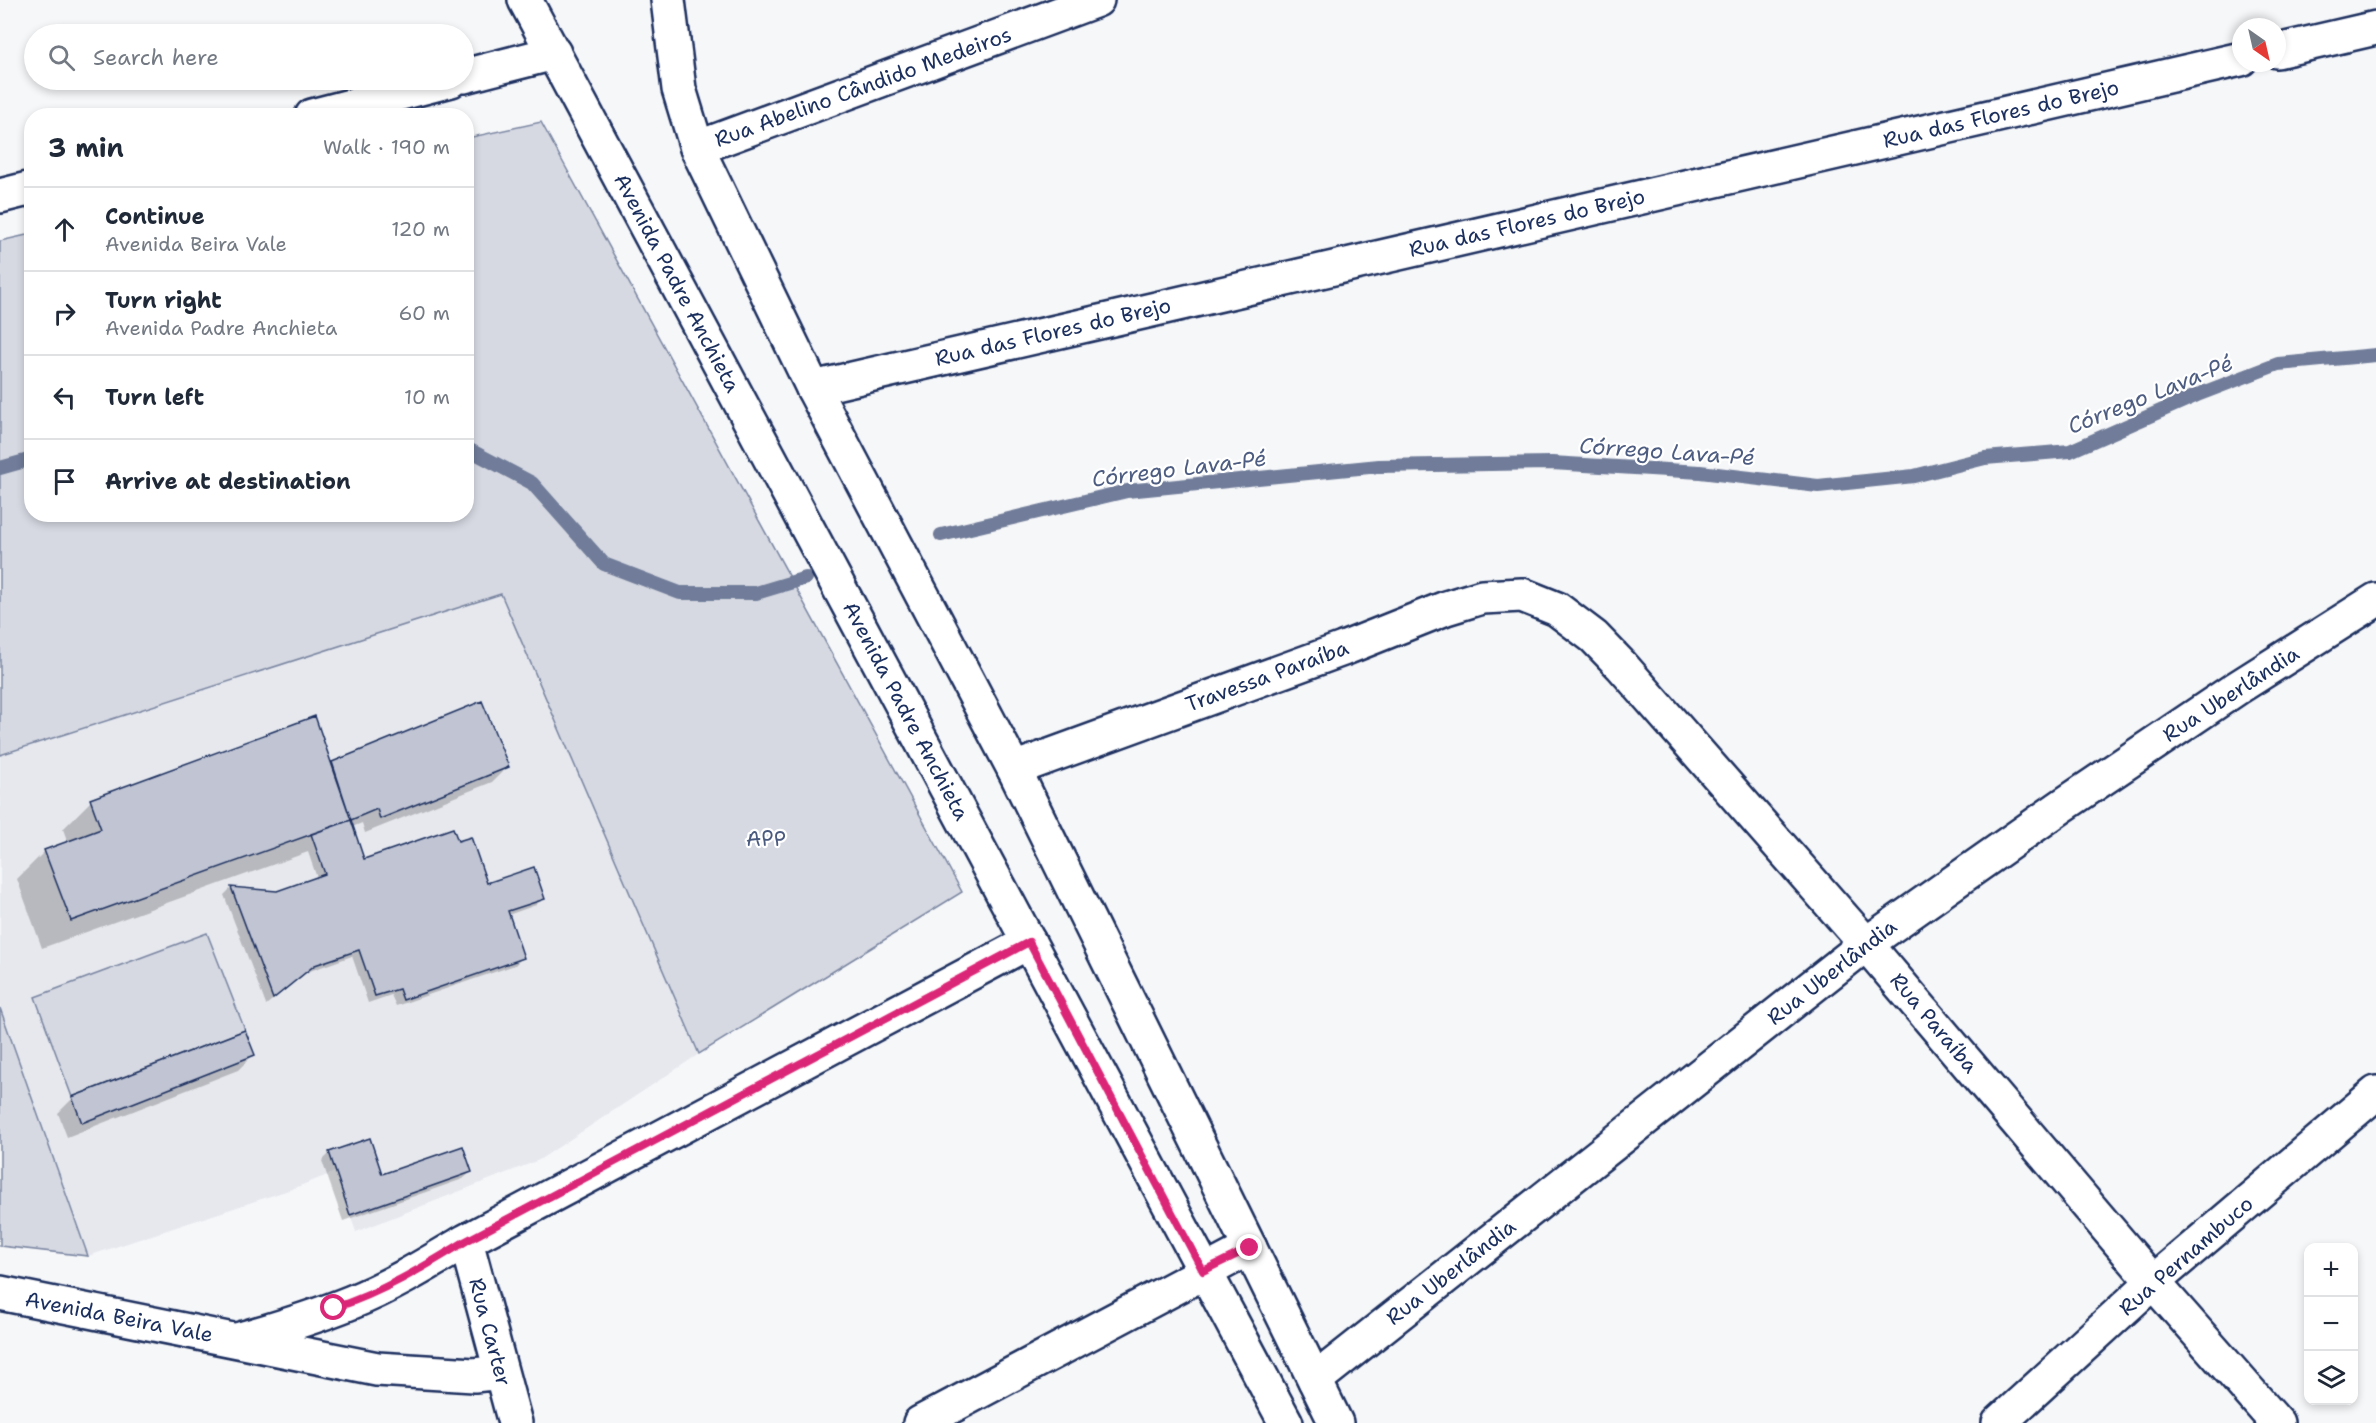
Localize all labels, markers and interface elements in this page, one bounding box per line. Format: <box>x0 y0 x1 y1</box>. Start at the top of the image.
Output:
north arrow <box>2232 18 2286 72</box>
street label: Rua Abelino Cândido Medeiros <box>711 20 1015 154</box>
search box <box>24 24 474 90</box>
icon: search <box>45 41 78 74</box>
text: Search here <box>93 43 219 72</box>
street label: Rua das Flores do Brejo <box>1880 73 2122 155</box>
text: 3 min <box>48 130 124 165</box>
text: Walk · 190 m <box>323 134 450 160</box>
street label: Avenida Padre Anchieta <box>607 169 747 397</box>
street label: Rua das Flores do Brejo <box>1406 182 1648 264</box>
text: Continue <box>105 202 205 231</box>
icon: ahead <box>48 213 81 246</box>
text: 120 m <box>391 216 450 242</box>
text: Avenida Beira Vale <box>105 231 287 257</box>
text: Turn right <box>105 286 222 315</box>
street label: Rua das Flores do Brejo <box>932 291 1174 373</box>
icon: right <box>48 297 81 330</box>
text: 60 m <box>398 300 450 326</box>
text: Avenida Padre Anchieta <box>105 315 338 341</box>
water label: Córrego Lava-Pé <box>2063 348 2237 441</box>
icon: left <box>48 381 81 414</box>
text: Turn left <box>105 383 204 412</box>
text: 10 m <box>404 384 450 410</box>
water label: Córrego Lava-Pé <box>1578 431 1756 472</box>
water label: Córrego Lava-Pé <box>1090 443 1268 494</box>
icon: arrive <box>48 465 81 498</box>
text: Arrive at destination <box>105 467 351 496</box>
street label: Avenida Padre Anchieta <box>836 597 976 825</box>
street label: Travessa Paraíba <box>1182 634 1352 718</box>
street label: Rua Uberlândia <box>2157 639 2305 749</box>
park label: APP <box>746 825 786 853</box>
street label: Rua Uberlândia <box>1761 913 1903 1031</box>
street label: Rua Paraíba <box>1884 967 1984 1079</box>
street label: Rua Pernambuco <box>2113 1190 2259 1322</box>
street label: Rua Uberlândia <box>1380 1213 1522 1331</box>
route end <box>1236 1234 1262 1260</box>
map controls <box>2304 1243 2358 1405</box>
button: + <box>2304 1243 2358 1297</box>
street label: Rua Carter <box>462 1275 518 1389</box>
street label: Avenida Beira Vale <box>23 1285 215 1349</box>
route start <box>320 1294 346 1320</box>
button: − <box>2304 1297 2358 1351</box>
button: layers <box>2304 1351 2358 1405</box>

